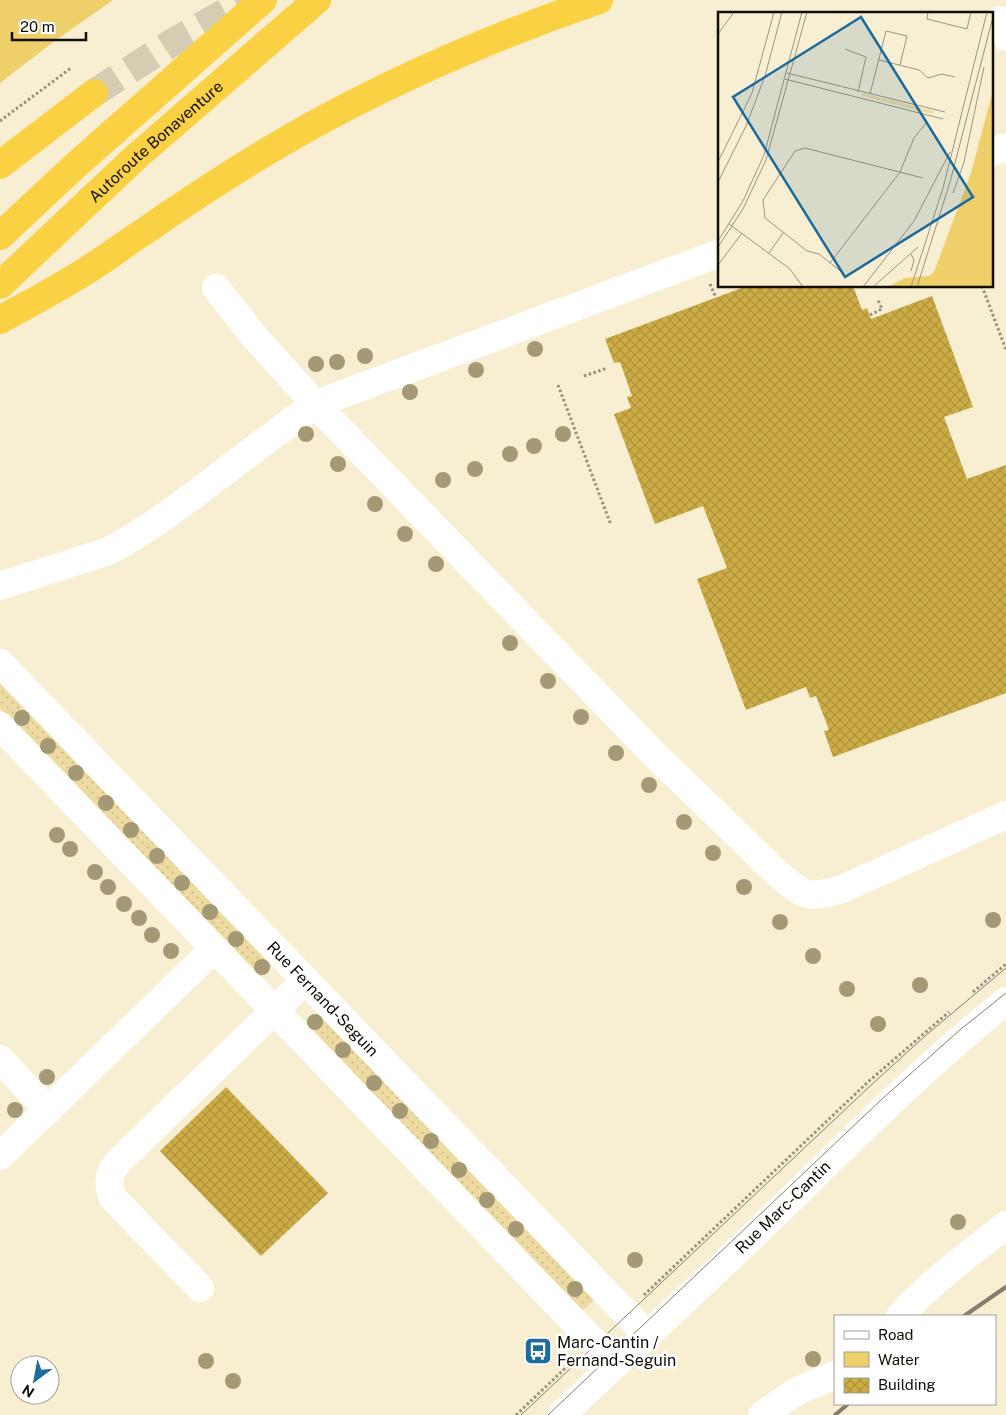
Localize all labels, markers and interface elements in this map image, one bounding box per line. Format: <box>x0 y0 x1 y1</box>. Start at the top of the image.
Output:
scale bar <box>12 10 86 42</box>
inset map <box>718 12 994 288</box>
text: 20 m <box>20 18 55 35</box>
street label: Autoroute Bonaventure <box>85 77 227 206</box>
street label: Rue Fernand-Seguin <box>263 938 382 1060</box>
street label: Rue Marc-Cantin <box>731 1157 834 1258</box>
legend <box>834 1315 996 1405</box>
text: Road <box>878 1326 914 1343</box>
place label: Marc-Cantin / Fernand-Seguin <box>557 1333 676 1370</box>
bus stop icon: Marc-Cantin / Fernand-Seguin <box>523 1336 553 1366</box>
text: Water <box>878 1351 920 1368</box>
north arrow <box>10 1355 60 1405</box>
text: Building <box>878 1376 936 1393</box>
text: N <box>19 1381 37 1401</box>

